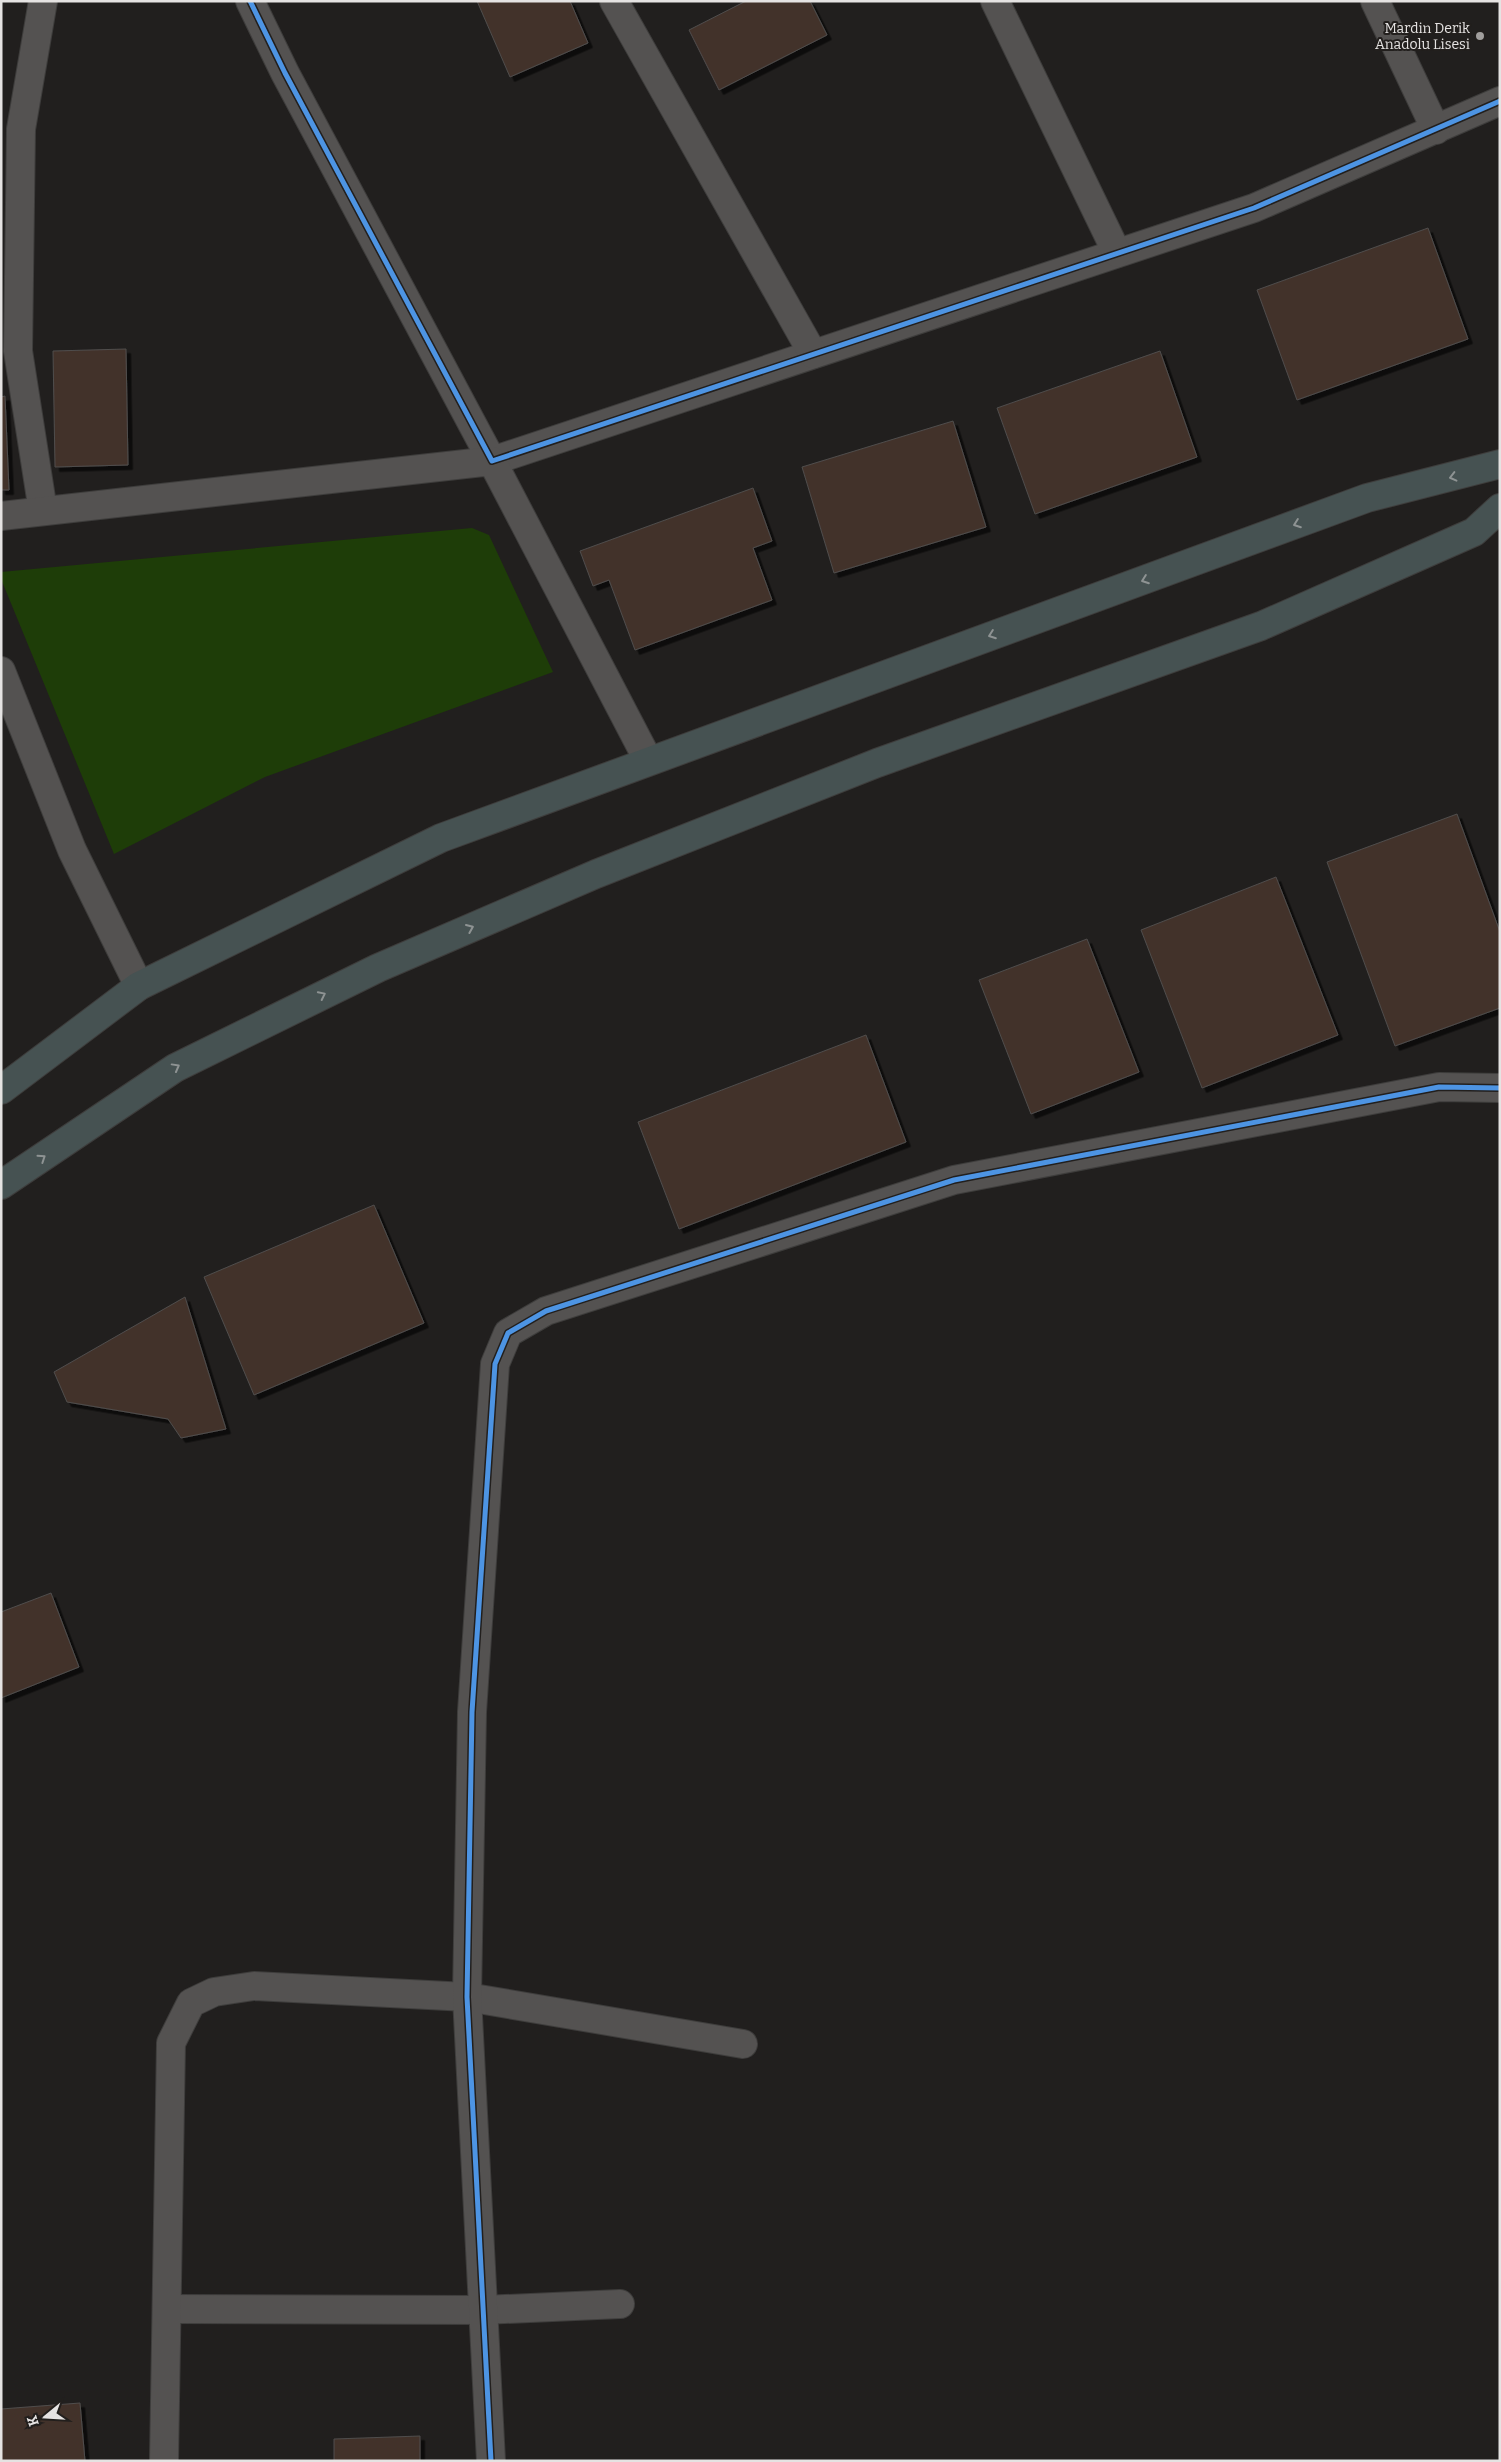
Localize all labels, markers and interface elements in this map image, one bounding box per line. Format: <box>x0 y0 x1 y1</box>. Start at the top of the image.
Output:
place label: Mardin Derik Anadolu Lisesi <box>1375 20 1470 53</box>
marker: Mardin Derik Anadolu Lisesi <box>1474 30 1486 42</box>
one-way arrow <box>1449 471 1457 481</box>
one-way arrow <box>1294 518 1302 528</box>
one-way arrow <box>1141 574 1149 584</box>
one-way arrow <box>988 629 997 639</box>
one-way arrow <box>465 924 474 935</box>
one-way arrow <box>317 991 326 1002</box>
one-way arrow <box>171 1064 180 1074</box>
one-way arrow <box>36 1155 45 1164</box>
north arrow <box>20 2392 70 2442</box>
text: K <box>23 2413 43 2428</box>

